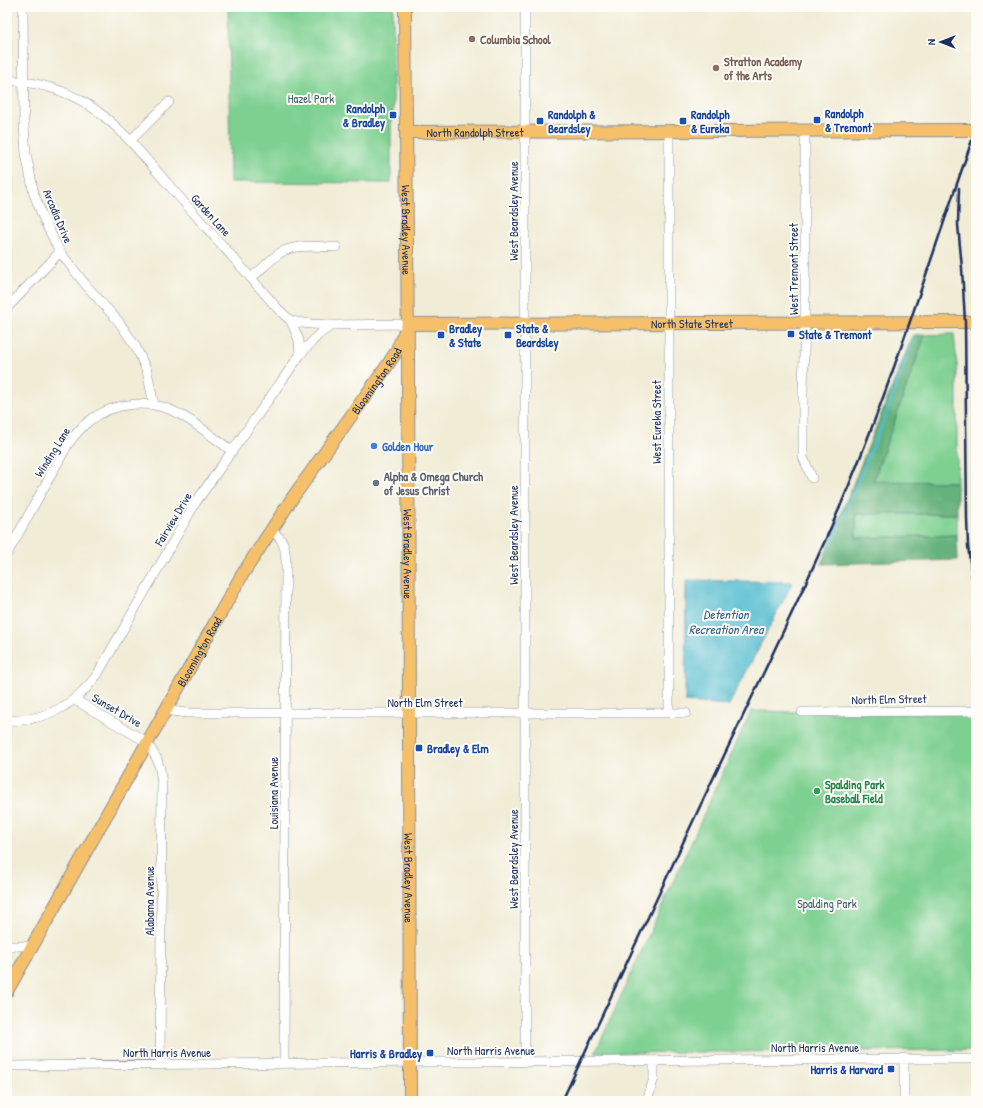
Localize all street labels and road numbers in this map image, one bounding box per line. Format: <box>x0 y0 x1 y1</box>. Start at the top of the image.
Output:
street label: North Randolph Street <box>426 123 524 140</box>
street label: West Beardsley Avenue <box>505 161 522 261</box>
street label: West Bradley Avenue <box>398 185 416 275</box>
street label: Arcadia Drive <box>39 186 77 246</box>
street label: Garden Lane <box>187 190 235 240</box>
street label: West Tremont Street <box>785 222 802 315</box>
street label: North State Street <box>651 314 734 332</box>
street label: Bloomington Road <box>347 345 405 417</box>
street label: West Eureka Street <box>648 379 665 464</box>
street label: Winding Lane <box>30 424 74 480</box>
street label: West Beardsley Avenue <box>505 485 522 585</box>
street label: Fairview Drive <box>150 489 196 550</box>
street label: West Bradley Avenue <box>400 509 417 599</box>
street label: Bloomington Road <box>172 613 225 689</box>
street label: Sunset Drive <box>89 689 145 731</box>
street label: North Elm Street <box>851 690 928 708</box>
street label: North Elm Street <box>387 694 463 711</box>
street label: Louisiana Avenue <box>265 757 282 829</box>
street label: West Beardsley Avenue <box>505 809 522 909</box>
street label: West Bradley Avenue <box>401 833 418 923</box>
street label: Alabama Avenue <box>141 866 158 936</box>
street label: North Harris Avenue <box>771 1039 859 1056</box>
street label: North Harris Avenue <box>447 1042 535 1059</box>
street label: North Harris Avenue <box>123 1044 211 1061</box>

